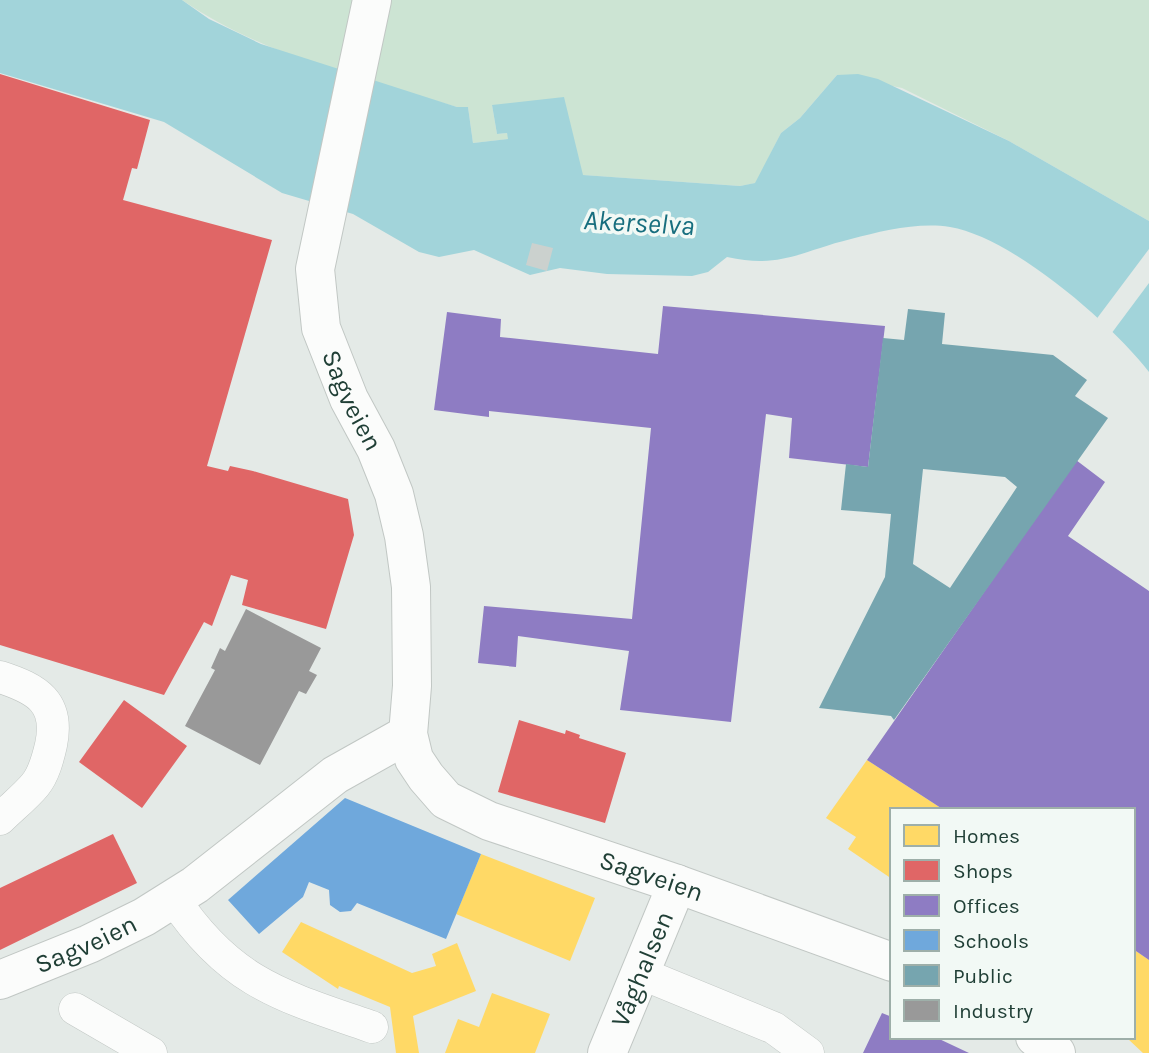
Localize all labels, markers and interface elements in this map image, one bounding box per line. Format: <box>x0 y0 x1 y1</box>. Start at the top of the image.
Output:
water label: Akerselva <box>583 203 695 242</box>
street label: Sagveien <box>315 346 389 456</box>
legend <box>890 808 1135 1039</box>
text: Homes <box>953 824 1020 848</box>
street label: Sagveien <box>595 844 708 908</box>
text: Shops <box>953 859 1013 883</box>
text: Offices <box>953 894 1020 918</box>
street label: Våghalsen <box>604 906 680 1032</box>
street label: Sagveien <box>31 908 142 980</box>
text: Schools <box>953 929 1029 953</box>
text: Public <box>953 964 1013 988</box>
text: Industry <box>953 999 1033 1023</box>

